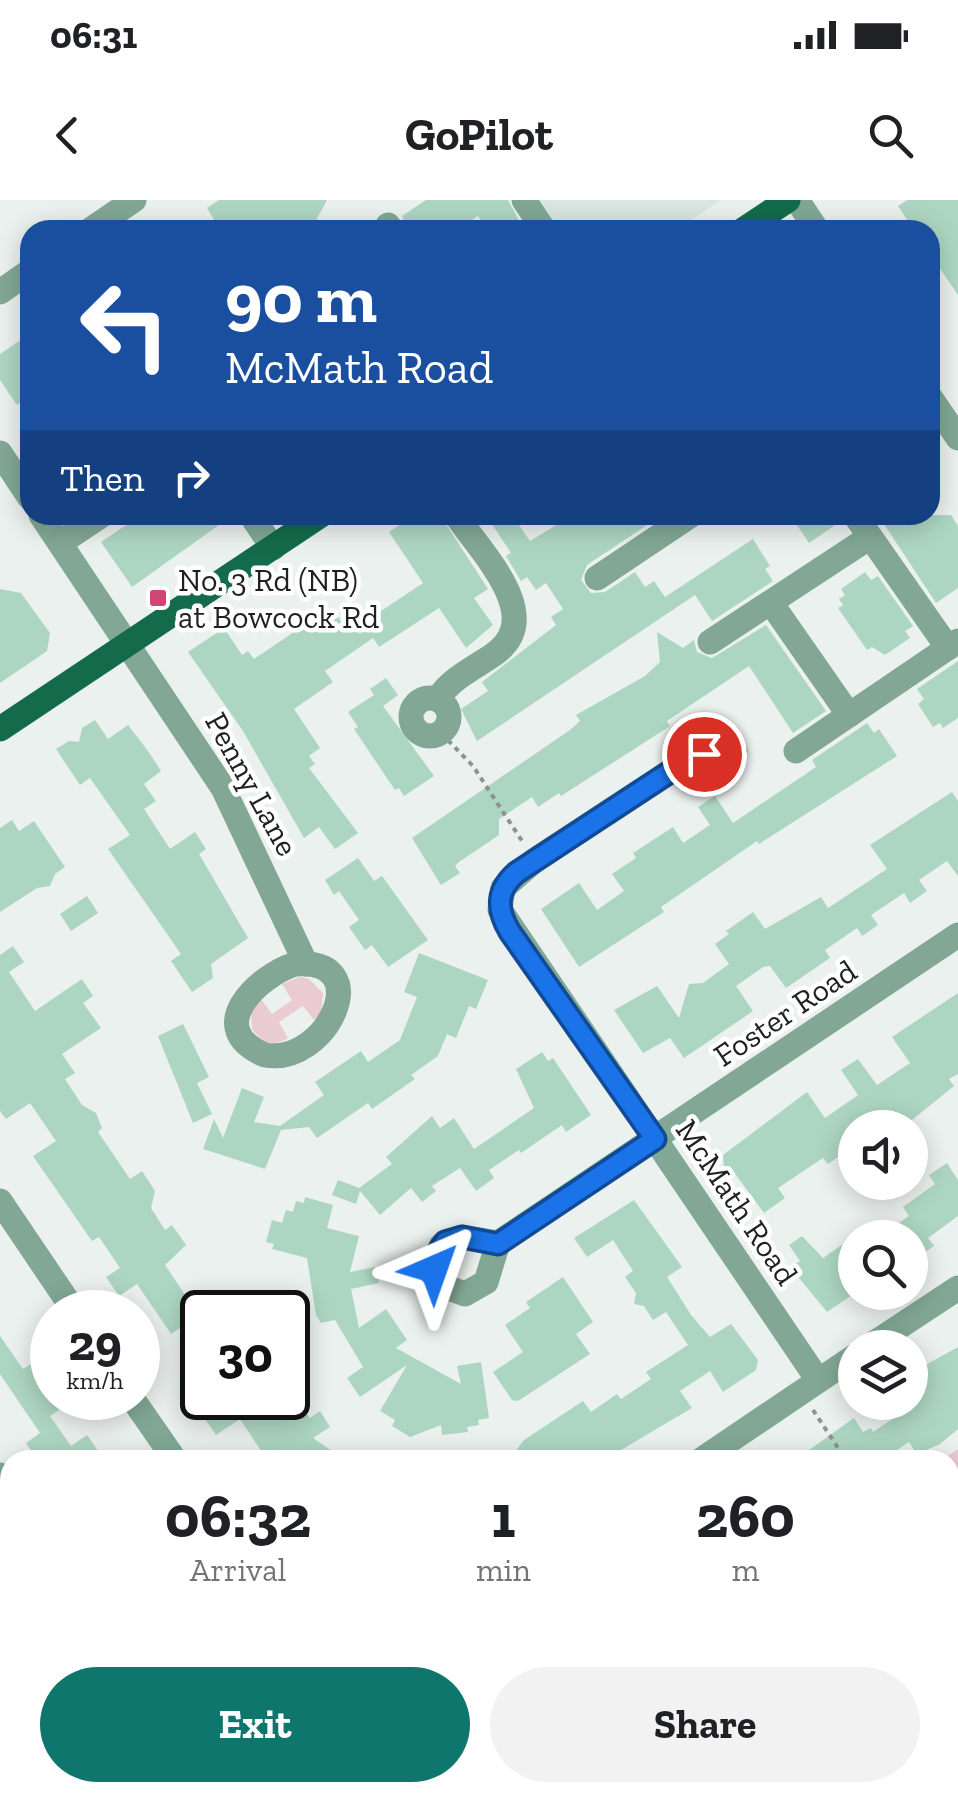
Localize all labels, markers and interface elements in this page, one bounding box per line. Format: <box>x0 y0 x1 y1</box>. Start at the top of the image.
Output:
text: 06:31 <box>50 12 137 58</box>
icon: back <box>40 108 95 163</box>
text: GoPilot <box>405 108 553 162</box>
icon: search <box>863 108 918 163</box>
text: 90 m <box>225 256 377 340</box>
icon: left <box>60 260 190 390</box>
text: McMath Road <box>225 341 493 395</box>
icon: right <box>164 450 219 505</box>
text: Then <box>60 455 144 501</box>
place label: No. 3 Rd (NB) at Bowcock Rd <box>178 561 380 636</box>
marker: No. 3 Rd (NB) at Bowcock Rd <box>147 587 169 609</box>
street label: Penny Lane <box>197 706 307 862</box>
pin <box>662 712 747 797</box>
icon: arrive <box>677 727 732 782</box>
street label: Foster Road <box>707 951 864 1074</box>
map controls <box>838 1110 928 1420</box>
button: sound <box>838 1110 928 1200</box>
street label: McMath Road <box>668 1112 806 1292</box>
position arrow <box>382 1217 486 1321</box>
button: search <box>838 1220 928 1310</box>
speed limit sign: 30 <box>180 1290 310 1420</box>
text: 29 <box>68 1313 122 1373</box>
button: layers <box>838 1330 928 1420</box>
text: km/h <box>66 1365 124 1395</box>
text: 06:32 <box>165 1480 311 1552</box>
text: 1 <box>491 1480 516 1552</box>
text: 260 <box>696 1480 795 1552</box>
text: Arrival <box>190 1551 286 1589</box>
text: min <box>476 1551 531 1589</box>
text: m <box>732 1551 759 1589</box>
button: Exit <box>40 1667 470 1782</box>
button: Share <box>490 1667 920 1782</box>

